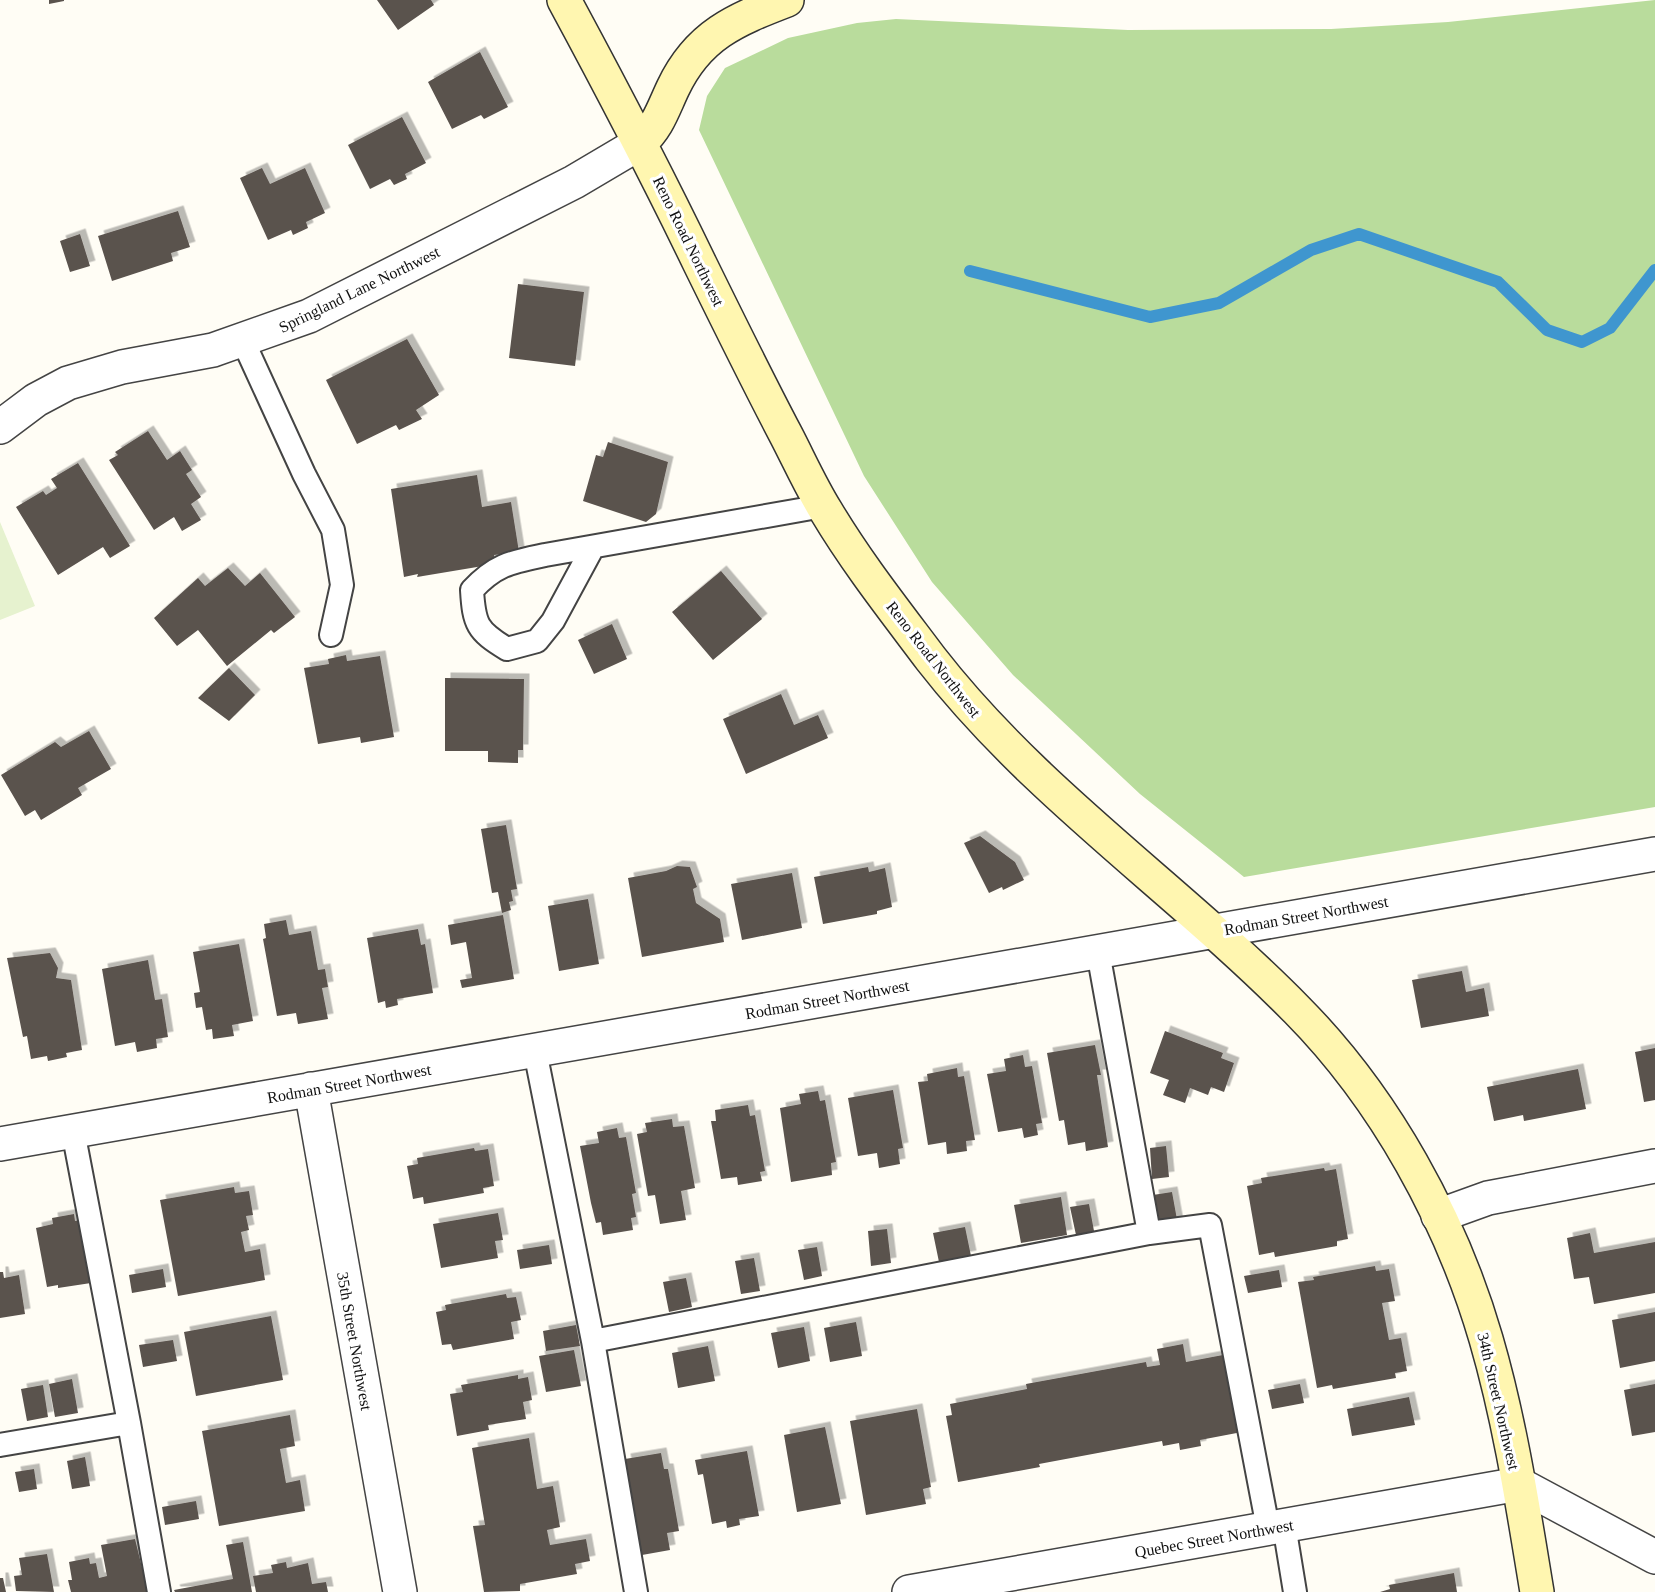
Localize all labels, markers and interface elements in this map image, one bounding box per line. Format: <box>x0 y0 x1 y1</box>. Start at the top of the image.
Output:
street label: Reno Road Northwest <box>650 174 728 309</box>
street label: Springland Lane Northwest <box>276 243 443 337</box>
street label: Reno Road Northwest <box>883 598 984 721</box>
street label: Rodman Street Northwest <box>1223 893 1390 938</box>
street label: Rodman Street Northwest <box>744 977 911 1022</box>
street label: Rodman Street Northwest <box>266 1061 433 1106</box>
street label: 35th Street Northwest <box>334 1270 375 1412</box>
street label: 34th Street Northwest <box>1474 1331 1523 1472</box>
street label: Quebec Street Northwest <box>1133 1516 1295 1561</box>

